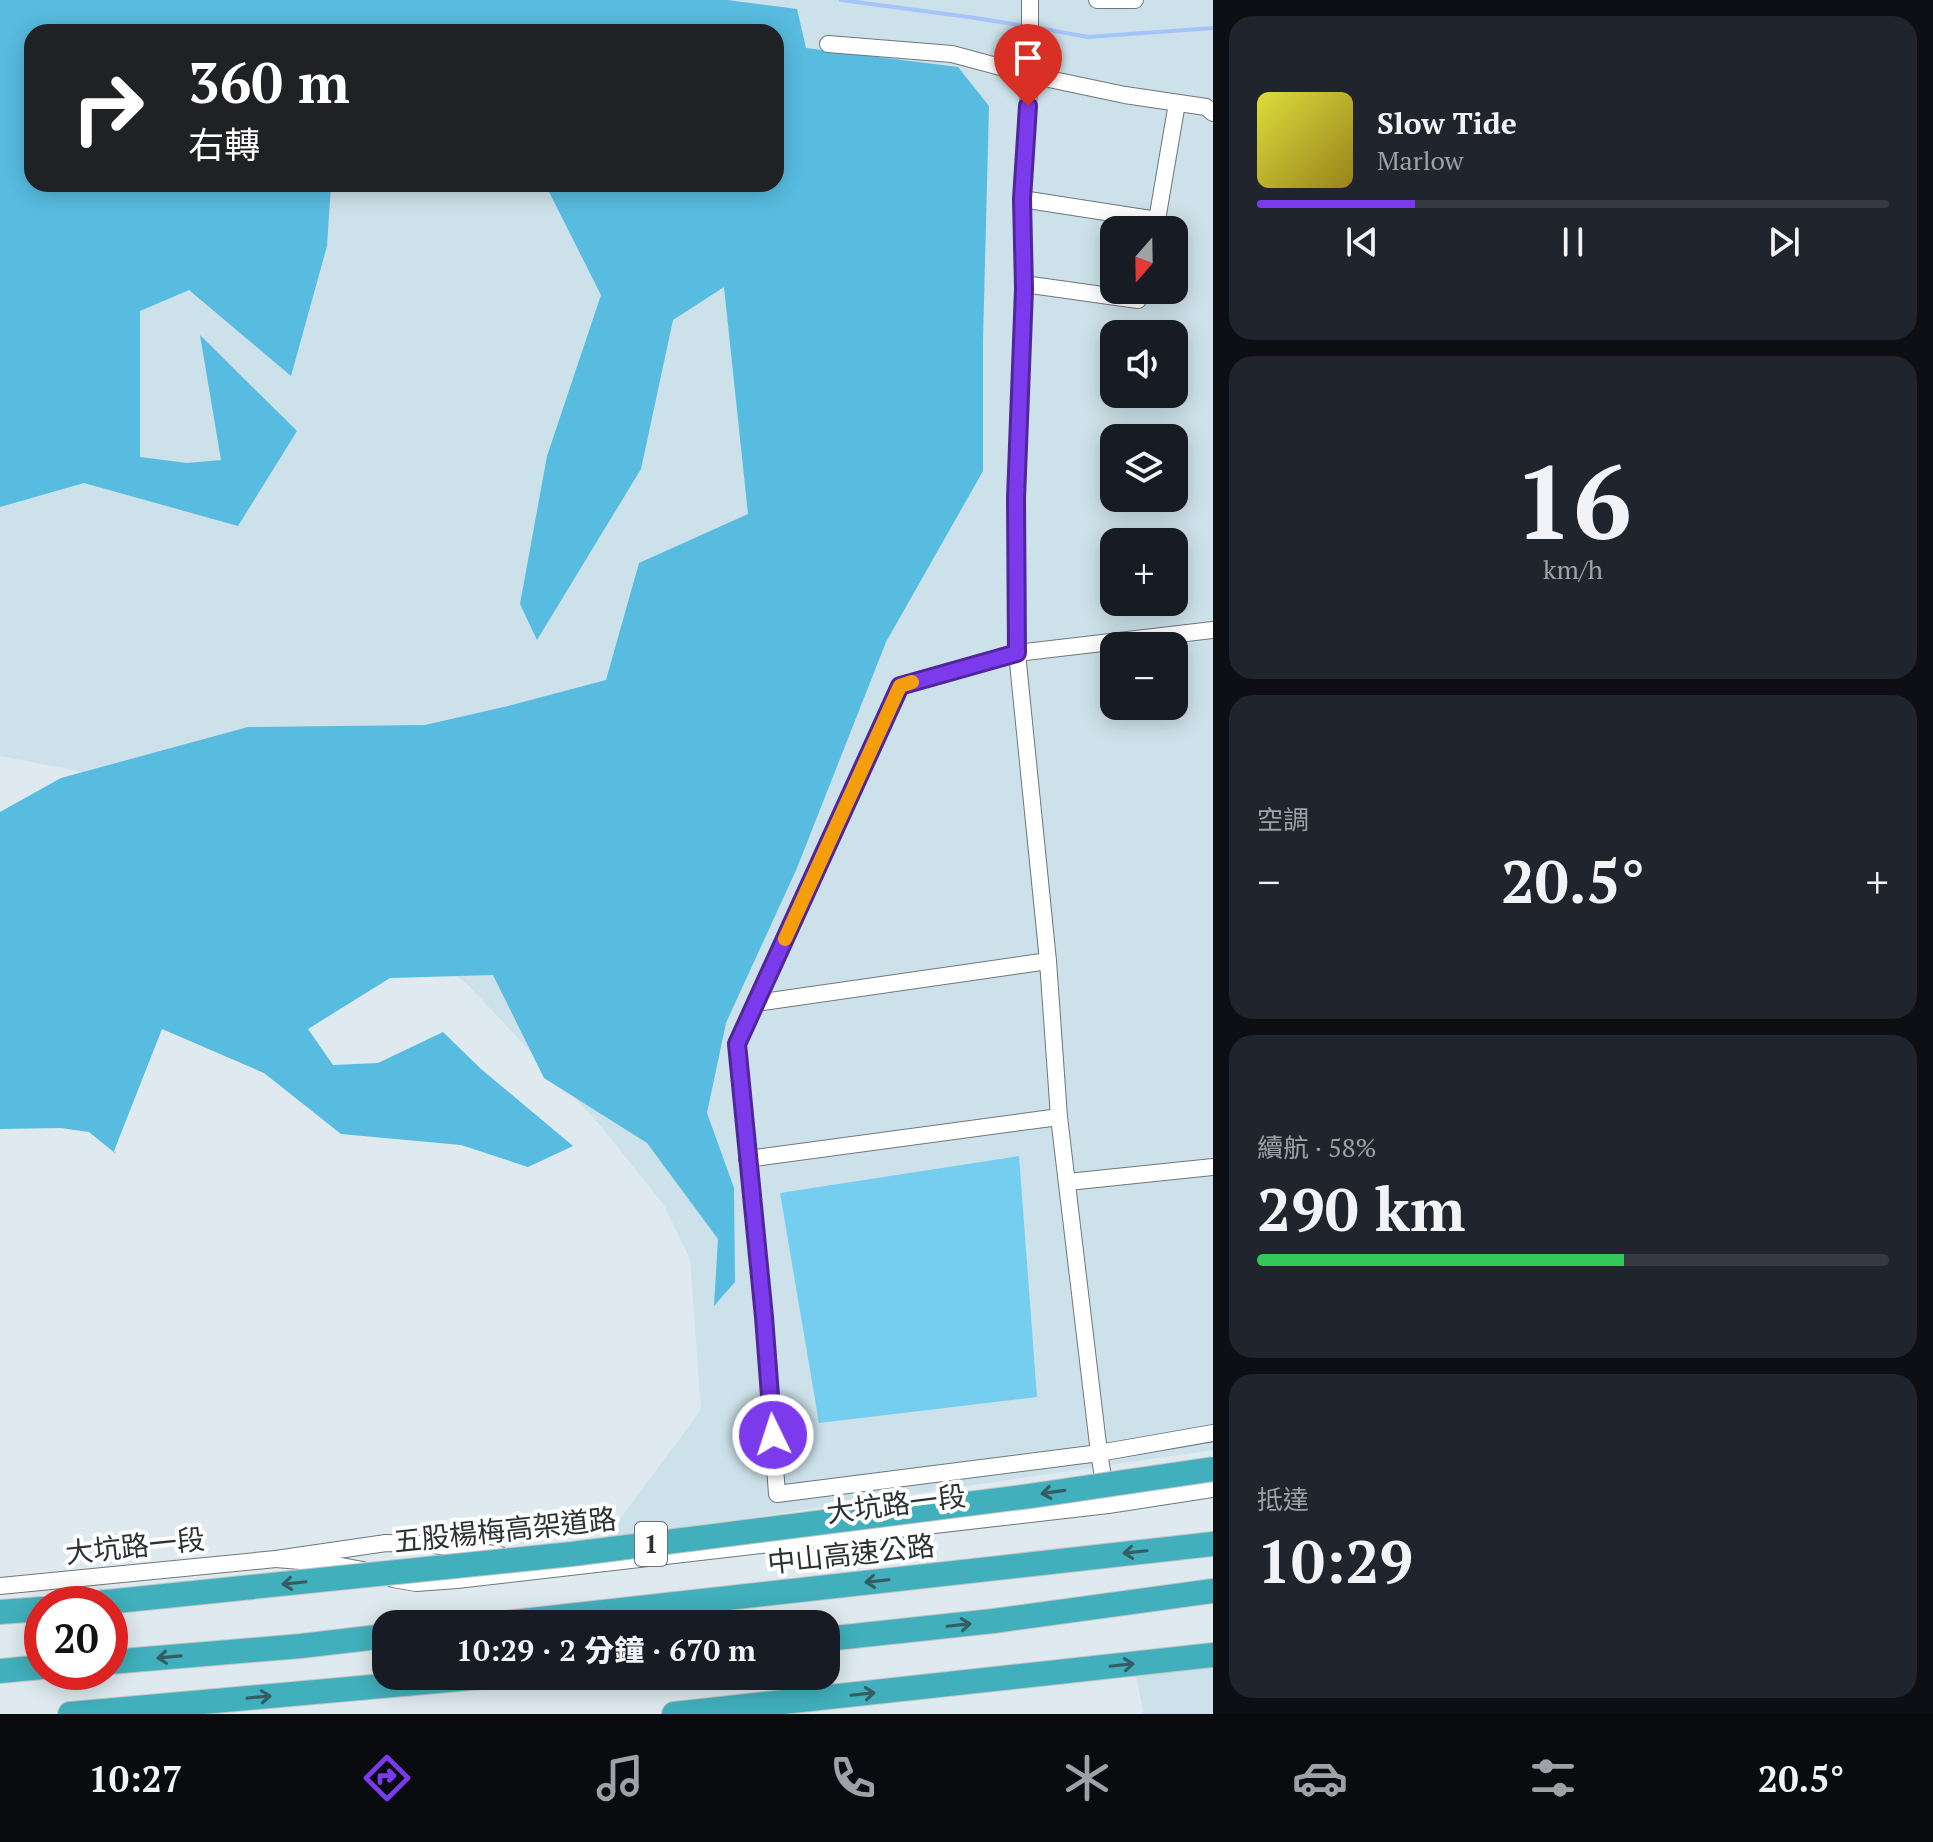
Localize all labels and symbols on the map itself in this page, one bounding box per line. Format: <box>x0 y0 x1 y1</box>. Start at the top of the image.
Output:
pin <box>994 24 1062 106</box>
north arrow <box>1100 216 1188 304</box>
position arrow <box>731 1393 815 1477</box>
street label: 大坑路一段 <box>824 1477 968 1530</box>
one-way arrow <box>1041 1485 1066 1500</box>
street label: 五股楊梅高架道路 <box>392 1499 618 1560</box>
street label: 大坑路一段 <box>63 1520 207 1571</box>
road number: 1 <box>635 1522 667 1566</box>
street label: 中山高速公路 <box>765 1526 936 1581</box>
one-way arrow <box>1123 1545 1149 1560</box>
one-way arrow <box>864 1574 891 1589</box>
one-way arrow <box>281 1575 308 1590</box>
speed limit sign: 20 <box>24 1586 128 1690</box>
one-way arrow <box>945 1617 972 1632</box>
one-way arrow <box>156 1650 183 1665</box>
one-way arrow <box>1108 1658 1135 1673</box>
one-way arrow <box>849 1687 876 1702</box>
one-way arrow <box>245 1690 272 1705</box>

